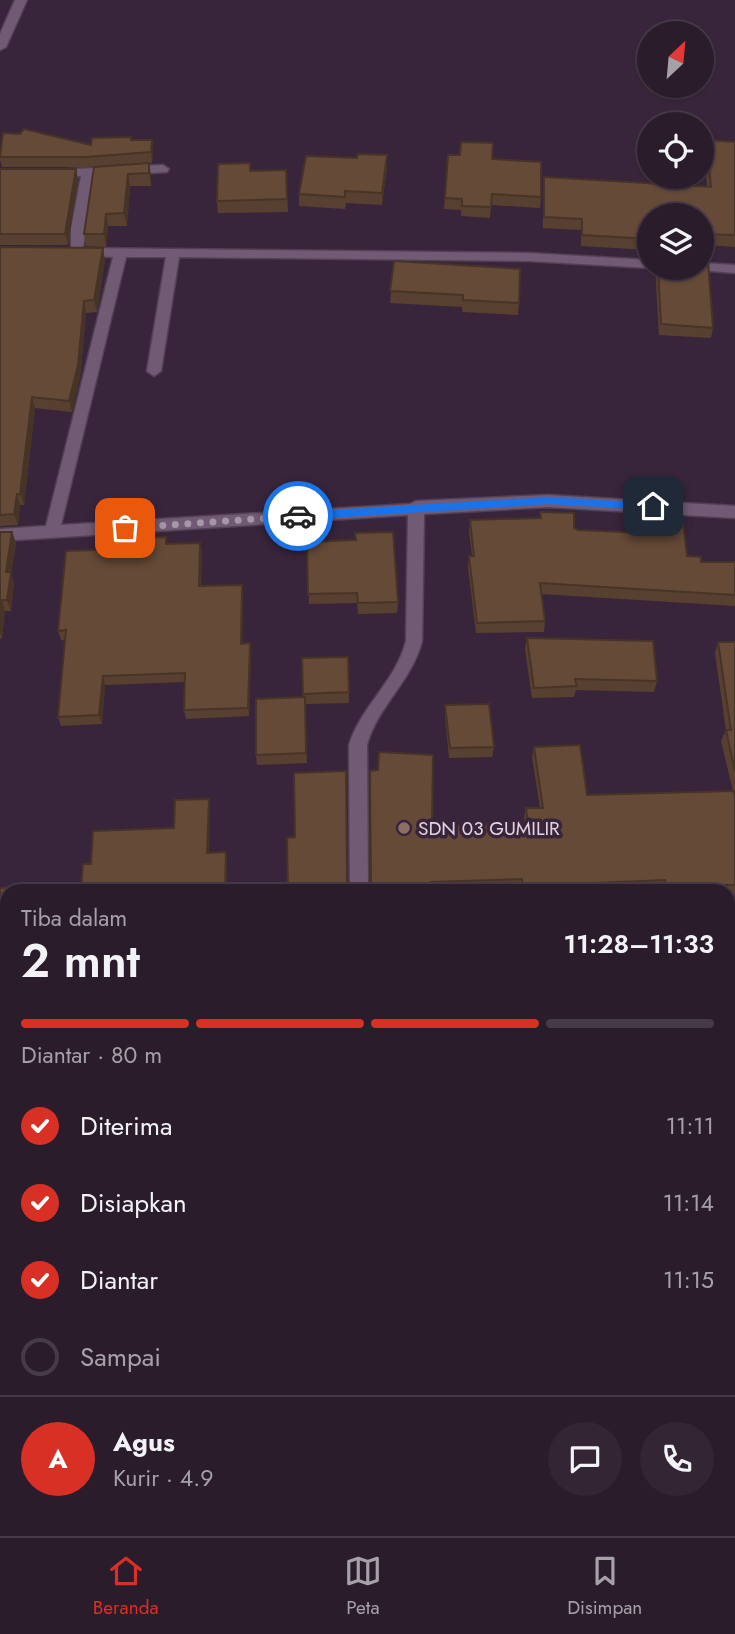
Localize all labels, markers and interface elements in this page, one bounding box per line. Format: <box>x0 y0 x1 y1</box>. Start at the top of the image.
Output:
north arrow <box>637 21 714 98</box>
map controls <box>637 21 714 280</box>
button: locate <box>637 112 714 189</box>
button: layers <box>637 203 714 280</box>
pin <box>623 476 683 536</box>
courier <box>263 481 333 551</box>
icon: home <box>634 487 672 525</box>
icon: car <box>279 497 317 535</box>
pin <box>95 498 155 558</box>
icon: bag <box>106 509 144 547</box>
place label: SDN 03 GUMILIR <box>418 815 560 842</box>
marker: SDN 03 GUMILIR <box>396 820 412 836</box>
text: Tiba dalam <box>21 901 127 935</box>
text: 11:28–11:33 <box>563 925 714 963</box>
text: 2 mnt <box>21 928 140 994</box>
text: Diantar · 80 m <box>21 1038 162 1072</box>
icon: check <box>21 1107 59 1145</box>
text: Diterima <box>80 1107 173 1145</box>
text: 11:11 <box>666 1109 714 1143</box>
icon: check <box>21 1184 59 1222</box>
text: Disiapkan <box>80 1184 187 1222</box>
text: 11:14 <box>663 1186 714 1220</box>
icon: check <box>21 1261 59 1299</box>
text: Diantar <box>80 1261 158 1299</box>
text: 11:15 <box>663 1263 714 1297</box>
text: Sampai <box>80 1338 161 1376</box>
button: chat <box>548 1422 622 1496</box>
button: phone <box>640 1422 714 1496</box>
text: Agus <box>113 1423 175 1461</box>
text: A <box>48 1440 68 1478</box>
text: Kurir · 4.9 <box>113 1461 213 1495</box>
tab: Beranda <box>93 1552 159 1621</box>
tab: Peta <box>344 1552 382 1621</box>
tab: Disimpan <box>567 1552 642 1621</box>

